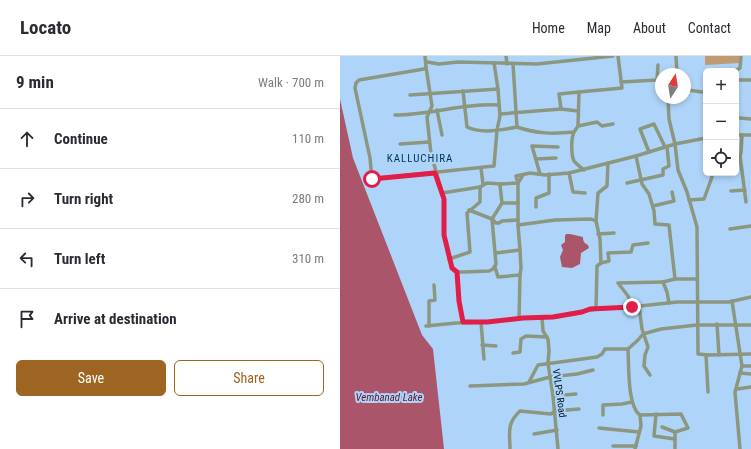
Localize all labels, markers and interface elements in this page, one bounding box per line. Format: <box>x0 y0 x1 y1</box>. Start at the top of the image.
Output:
text: Locato <box>20 16 71 39</box>
text: Home <box>532 20 565 36</box>
text: Map <box>587 20 611 36</box>
text: About <box>633 20 666 36</box>
text: Contact <box>688 20 731 36</box>
north arrow <box>655 68 691 104</box>
map controls <box>703 68 739 176</box>
button: + <box>703 68 739 104</box>
text: 9 min <box>16 72 54 92</box>
text: Walk · 700 m <box>258 75 324 90</box>
button: − <box>703 104 739 140</box>
icon: ahead <box>16 128 38 150</box>
text: Continue <box>54 130 108 148</box>
text: 110 m <box>292 131 324 146</box>
button: locate <box>703 140 739 176</box>
district label: KALLUCHIRA <box>387 152 453 165</box>
route start <box>363 170 381 188</box>
icon: right <box>16 188 38 210</box>
text: Turn right <box>54 190 113 208</box>
text: 280 m <box>292 191 324 206</box>
icon: left <box>16 248 38 270</box>
text: Turn left <box>54 250 105 268</box>
text: 310 m <box>292 251 324 266</box>
route end <box>623 298 641 316</box>
icon: arrive <box>16 308 38 330</box>
text: Arrive at destination <box>54 310 177 328</box>
button: Save <box>16 360 166 396</box>
button: Share <box>174 360 324 396</box>
street label: VVLPS Road <box>551 368 568 418</box>
water label: Vembanad Lake <box>355 391 423 404</box>

